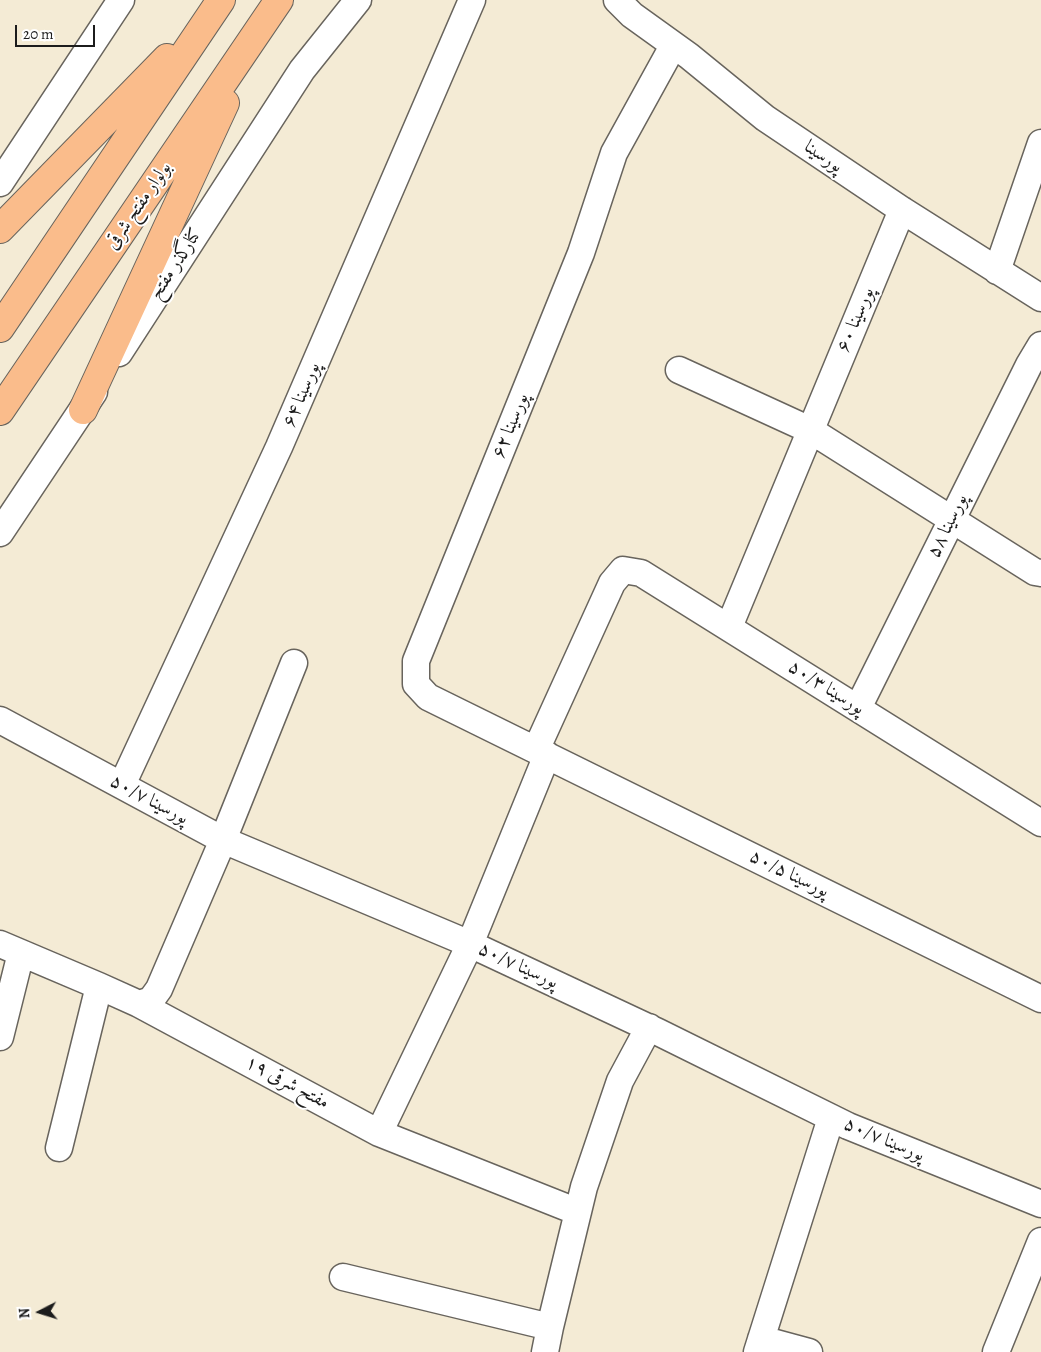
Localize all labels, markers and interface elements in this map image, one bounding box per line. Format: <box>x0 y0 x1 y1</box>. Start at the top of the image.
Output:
scale bar <box>18 15 98 47</box>
text: 20 m <box>23 24 54 44</box>
street label: پورسینا <box>799 136 847 178</box>
street label: بولوار مفتح شرقی <box>101 158 177 254</box>
street label: کنارگذر مفتح <box>145 224 207 304</box>
street label: پورسینا ۶۰ <box>832 284 880 356</box>
street label: پورسینا ۶۴ <box>278 359 326 431</box>
street label: پورسینا ۶۲ <box>488 390 534 462</box>
street label: پورسینا ۵۸ <box>923 490 973 562</box>
street label: پورسینا ۵۰/۳ <box>784 656 868 720</box>
street label: پورسینا ۵۰/۷ <box>106 770 192 830</box>
street label: پورسینا ۵۰/۵ <box>746 845 832 903</box>
street label: پورسینا ۵۰/۷ <box>474 938 562 994</box>
street label: مفتح شرقی ۱۹ <box>241 1051 333 1115</box>
street label: پورسینا ۵۰/۷ <box>840 1113 928 1167</box>
north arrow <box>15 1287 65 1337</box>
text: N <box>15 1307 34 1319</box>

